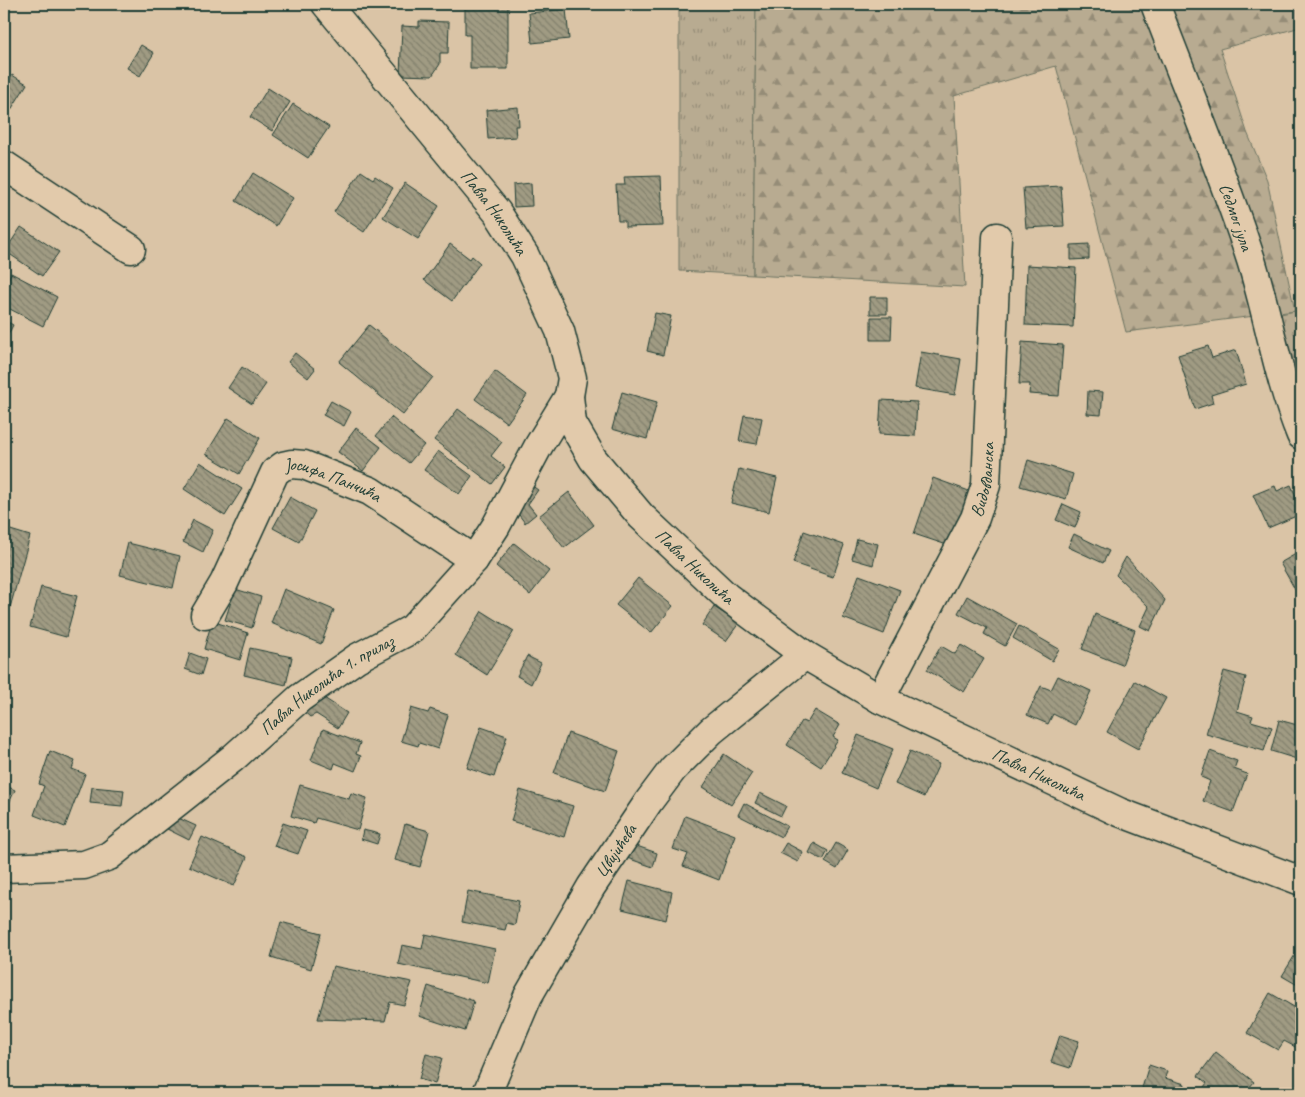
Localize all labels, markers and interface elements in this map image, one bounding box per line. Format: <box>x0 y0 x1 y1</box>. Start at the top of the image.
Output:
street label: Павла Николића <box>456 165 533 260</box>
street label: Седмог јула <box>1214 180 1259 255</box>
street label: Видовданска <box>965 441 999 520</box>
street label: Јосифа Панчића <box>281 453 387 507</box>
street label: Павла Николића <box>651 524 739 610</box>
street label: Павла Николића 1. прилаз <box>255 629 399 740</box>
street label: Павла Николића <box>989 743 1090 806</box>
street label: Цвијићева <box>590 818 642 882</box>

